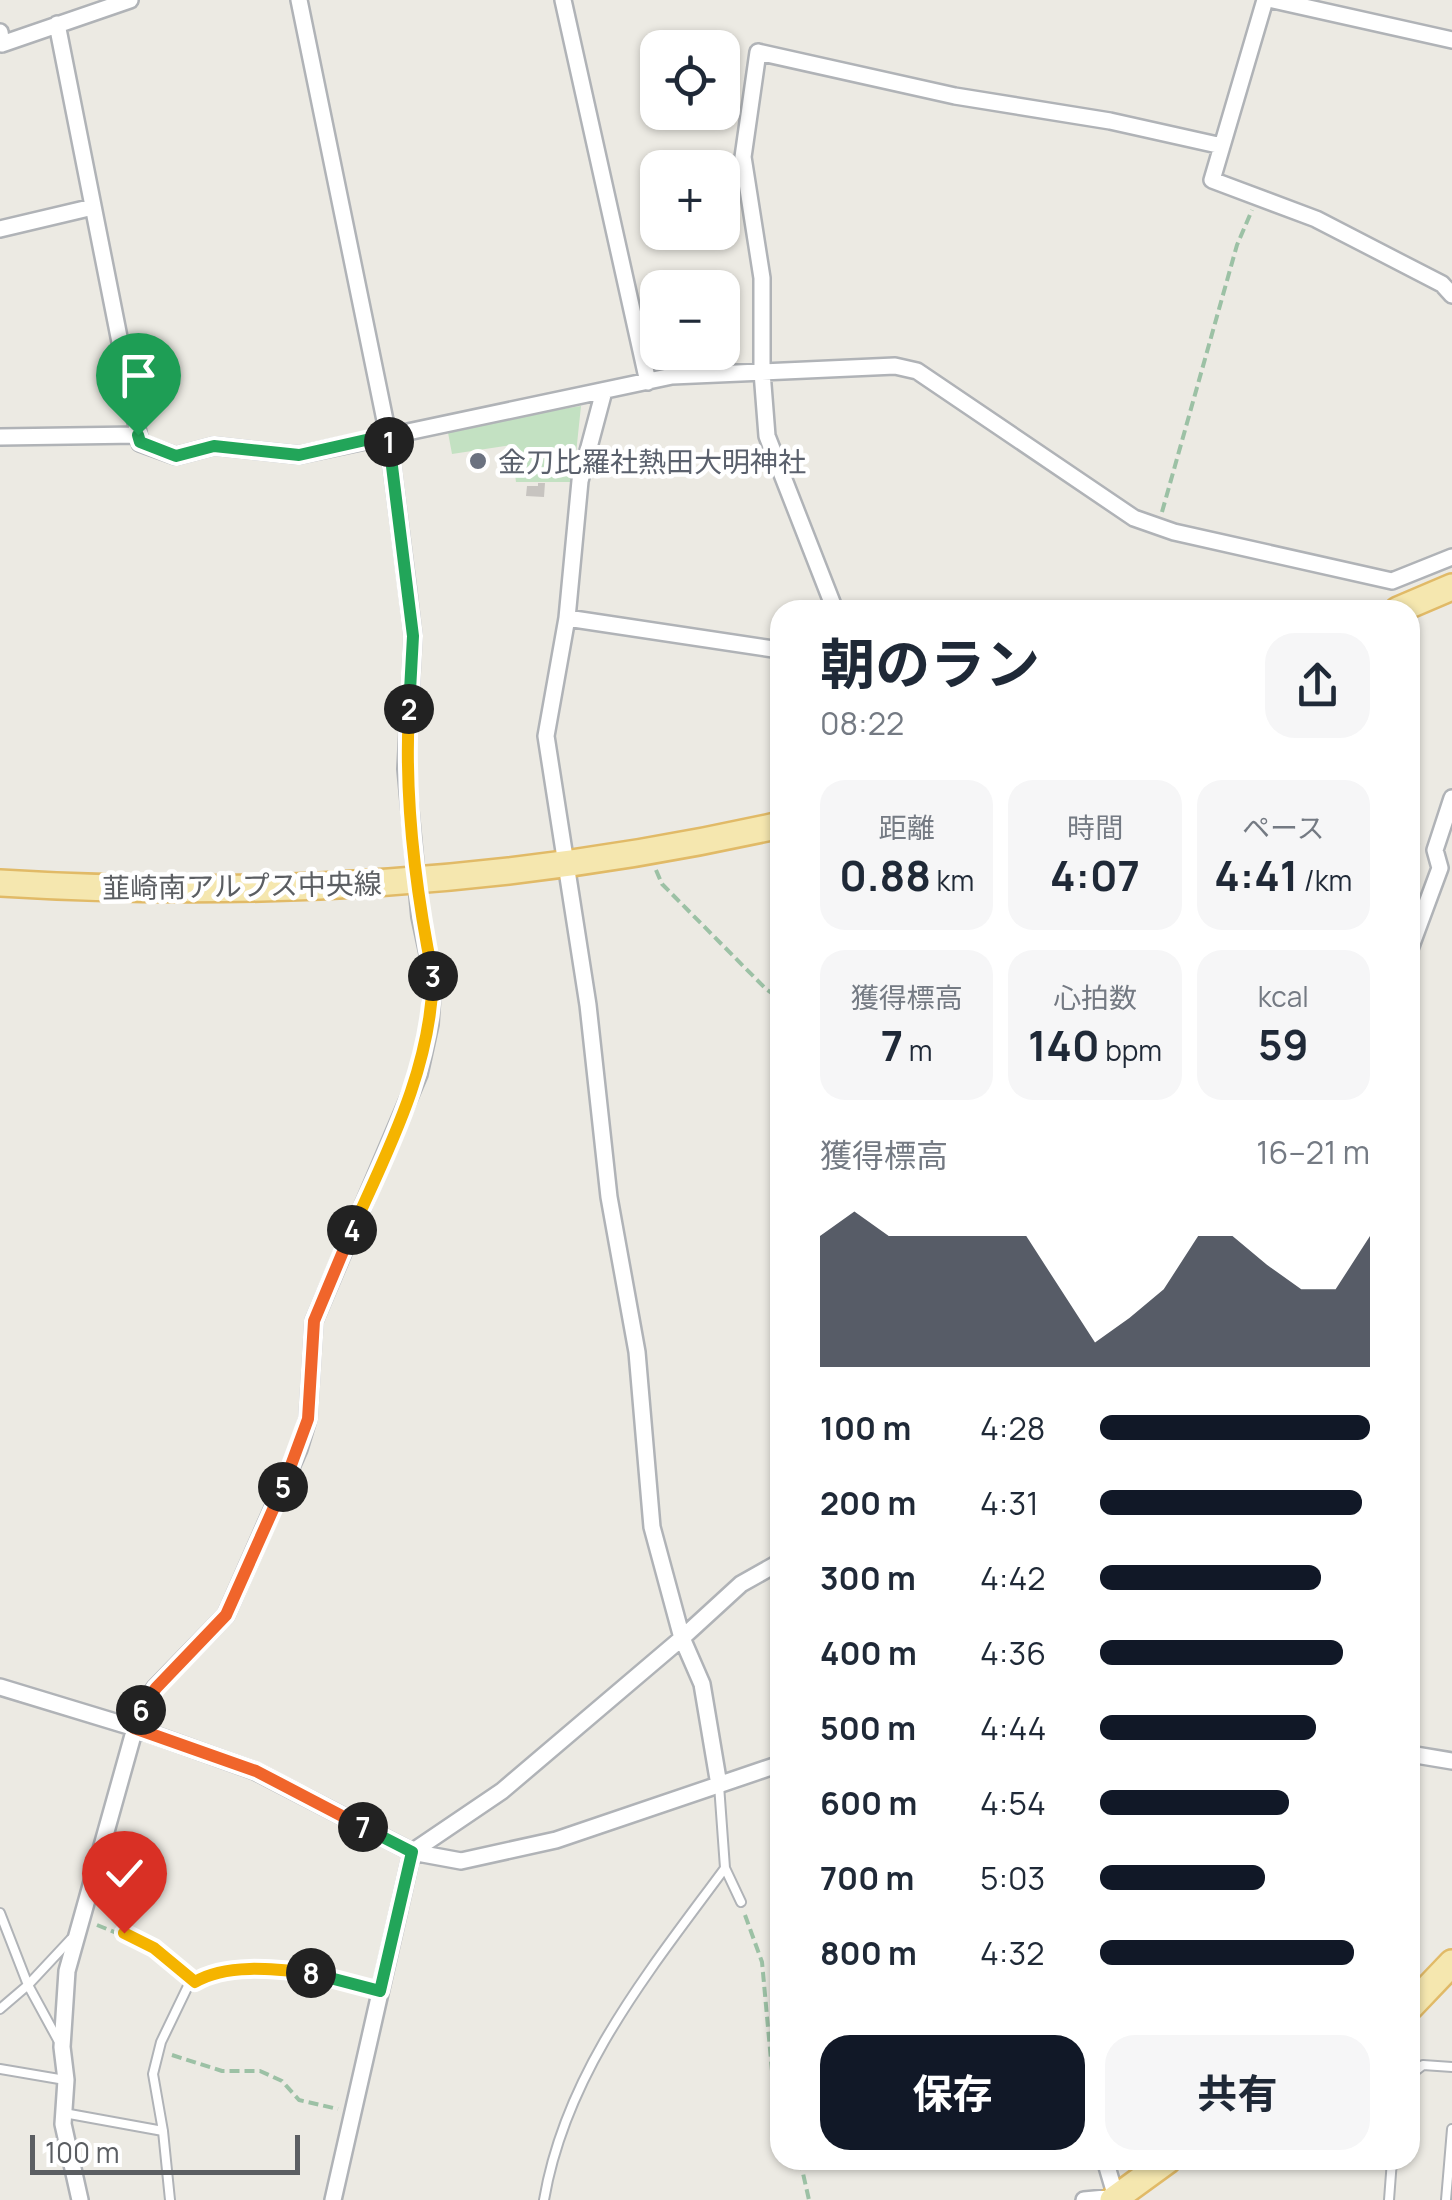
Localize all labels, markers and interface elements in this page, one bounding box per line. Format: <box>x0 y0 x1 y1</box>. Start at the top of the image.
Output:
map controls <box>640 30 740 370</box>
button: locate <box>640 30 740 130</box>
button: + <box>640 150 740 250</box>
button: − <box>640 270 740 370</box>
pin <box>96 333 181 436</box>
icon: arrive <box>111 348 166 403</box>
pin: 1 <box>364 417 414 467</box>
text: 1 <box>383 423 395 461</box>
place label: 金刀比羅社熱田大明神社 <box>498 442 806 480</box>
marker: 金刀比羅社熱田大明神社 <box>467 450 489 472</box>
text: 朝のラン <box>820 625 1040 701</box>
button: share <box>1265 633 1370 738</box>
pin: 2 <box>384 684 434 734</box>
text: 2 <box>401 690 417 728</box>
text: 08:22 <box>820 701 904 745</box>
text: 距離 <box>879 808 935 846</box>
text: 時間 <box>1067 808 1123 846</box>
text: ペース <box>1242 808 1325 846</box>
text: 0.88 <box>839 846 931 904</box>
text: 4:07 <box>1050 846 1140 904</box>
text: 4:41 <box>1214 846 1298 904</box>
text: km <box>931 861 974 899</box>
text: /km <box>1298 861 1352 899</box>
street label: 韮崎南アルプス中央線 <box>102 864 382 906</box>
pin: 3 <box>408 951 458 1001</box>
text: 3 <box>425 957 441 995</box>
text: kcal <box>1258 977 1309 1015</box>
text: 獲得標高 <box>851 978 963 1016</box>
text: 心拍数 <box>1053 978 1137 1016</box>
text: 59 <box>1258 1015 1309 1073</box>
text: 7 <box>881 1016 903 1074</box>
text: 140 <box>1028 1016 1100 1074</box>
text: m <box>903 1031 933 1069</box>
text: bpm <box>1100 1031 1162 1069</box>
text: 16–21 m <box>1256 1130 1370 1174</box>
text: 獲得標高 <box>820 1133 948 1177</box>
pin: 4 <box>327 1205 377 1255</box>
text: 4 <box>343 1211 361 1249</box>
text: 100 m <box>820 1406 911 1450</box>
text: 4:28 <box>980 1406 1045 1450</box>
pin: 5 <box>258 1462 308 1512</box>
text: 5 <box>275 1468 291 1506</box>
text: 200 m <box>820 1481 916 1525</box>
text: 4:31 <box>980 1481 1039 1525</box>
text: 300 m <box>820 1556 916 1600</box>
text: 4:42 <box>980 1556 1046 1600</box>
text: 400 m <box>820 1631 917 1675</box>
text: 4:36 <box>980 1631 1046 1675</box>
pin: 6 <box>116 1685 166 1735</box>
text: 6 <box>132 1691 150 1729</box>
text: 500 m <box>820 1706 916 1750</box>
text: 4:44 <box>980 1706 1046 1750</box>
text: 600 m <box>820 1781 917 1825</box>
text: 4:54 <box>980 1781 1046 1825</box>
pin: 7 <box>338 1802 388 1852</box>
text: 7 <box>356 1808 370 1846</box>
pin <box>82 1831 167 1934</box>
icon: check <box>97 1846 152 1901</box>
text: 700 m <box>820 1856 914 1900</box>
text: 5:03 <box>980 1856 1045 1900</box>
text: 800 m <box>820 1931 917 1975</box>
text: 4:32 <box>980 1931 1044 1975</box>
pin: 8 <box>286 1948 336 1998</box>
text: 8 <box>302 1954 320 1992</box>
button: 保存 <box>820 2035 1085 2150</box>
button: 共有 <box>1105 2035 1370 2150</box>
scale bar <box>30 2130 300 2174</box>
text: 100 m <box>45 2133 119 2171</box>

